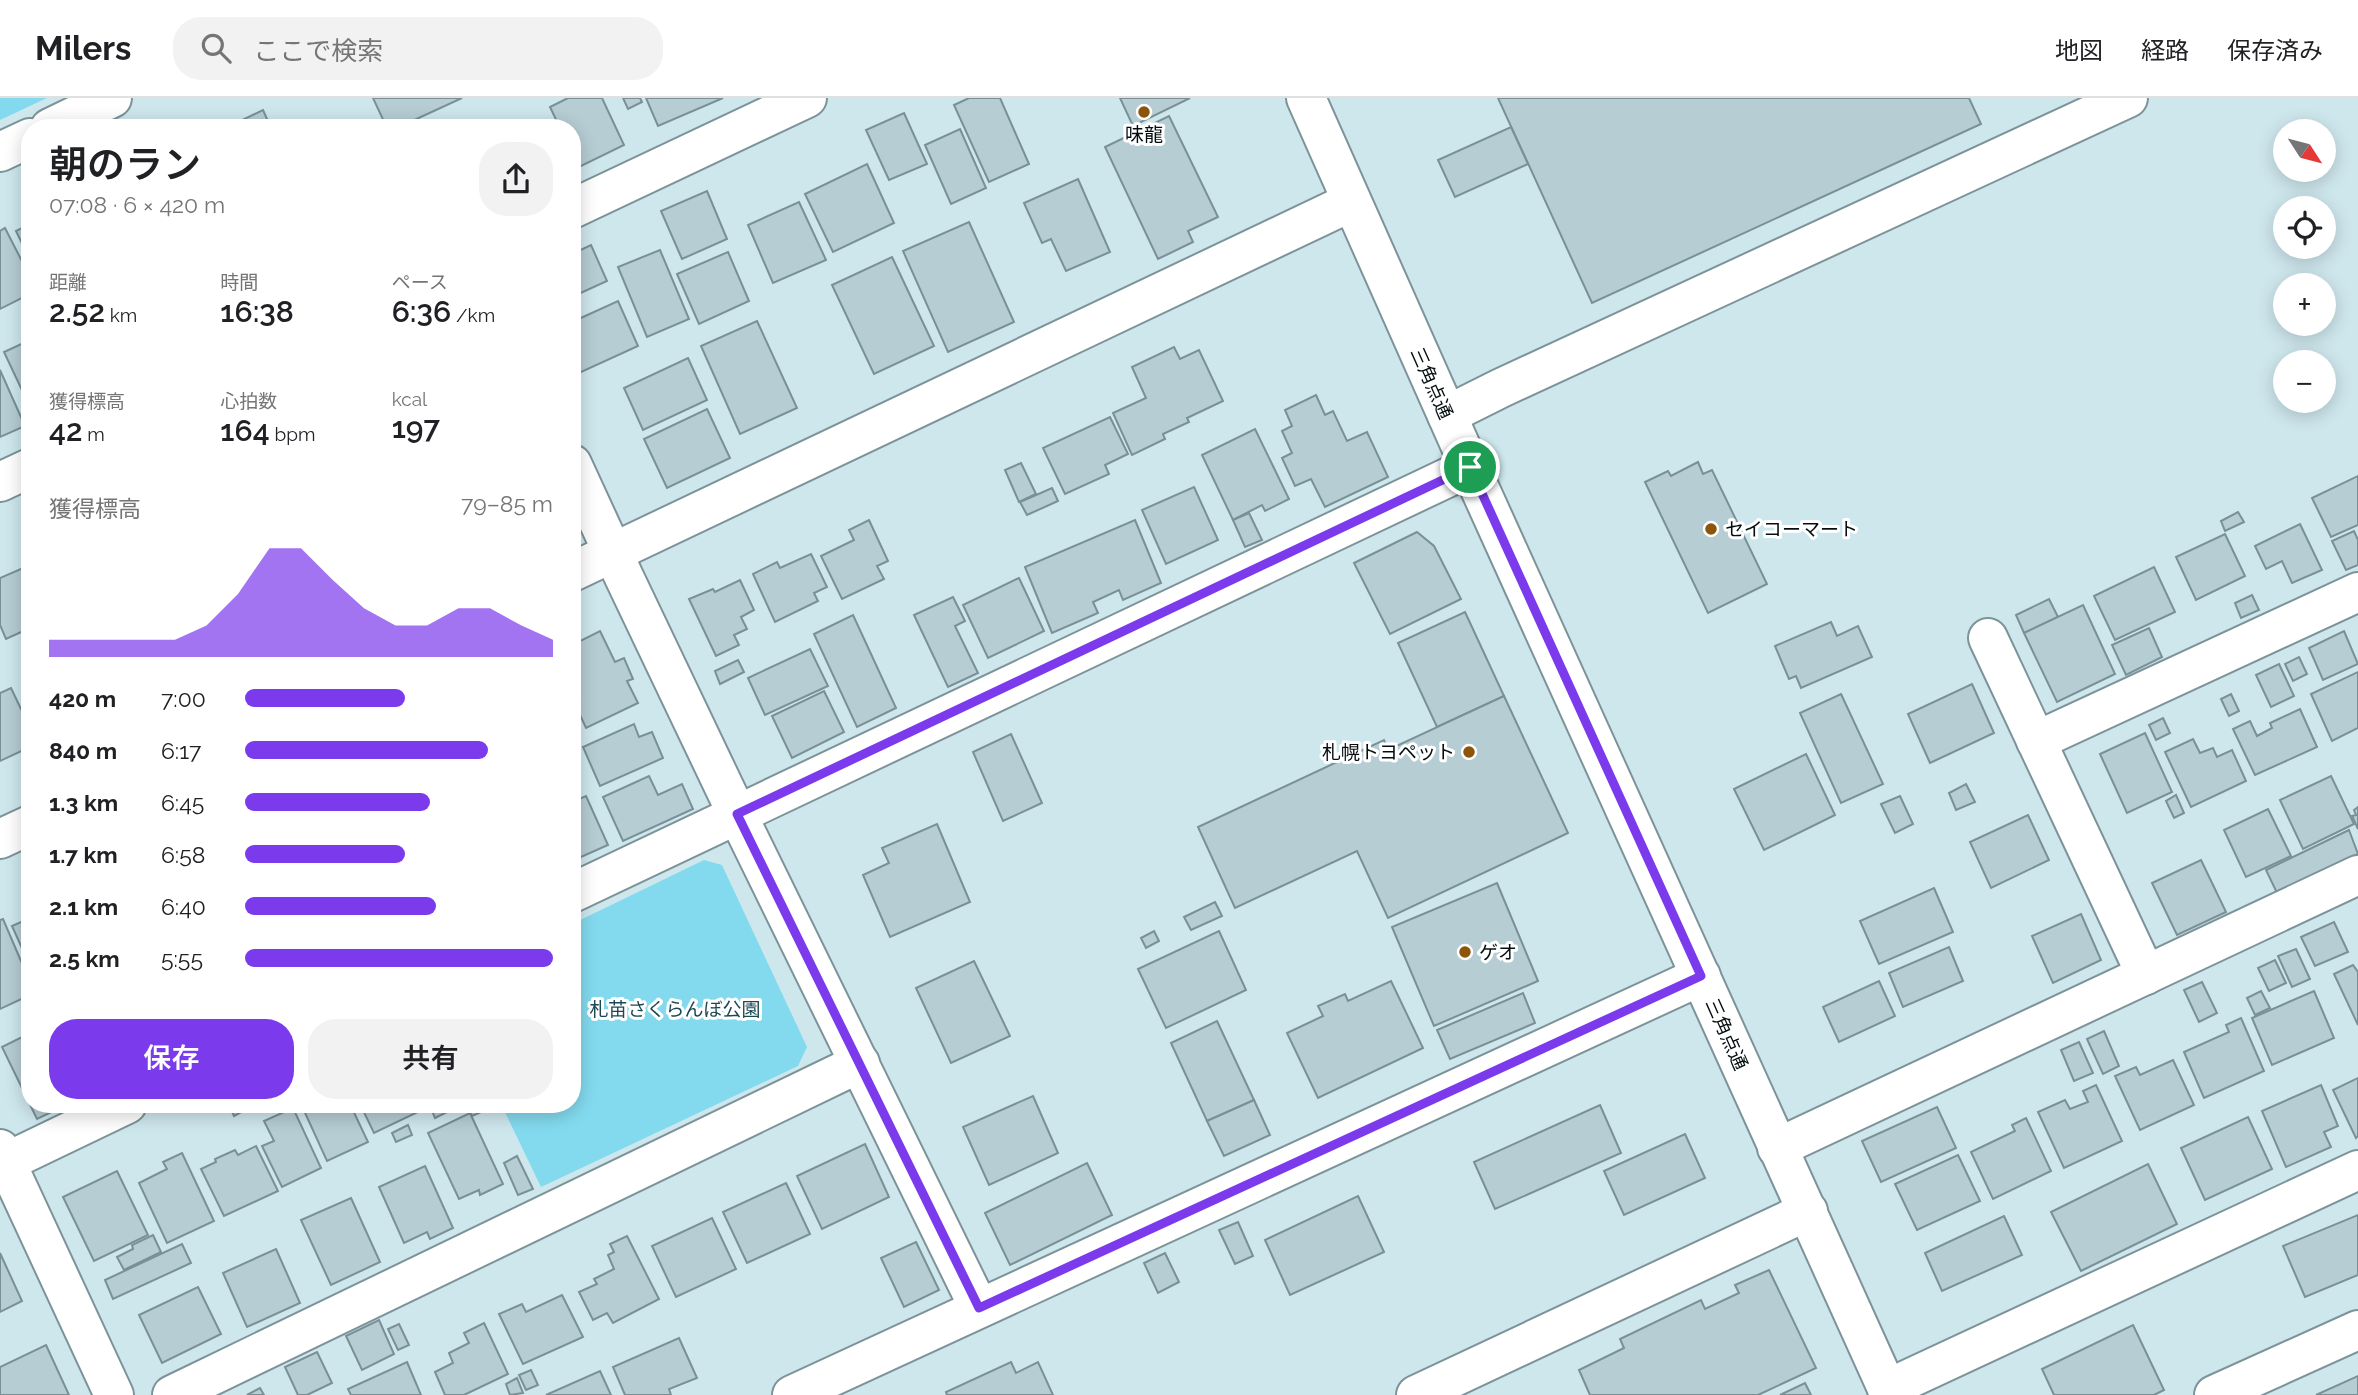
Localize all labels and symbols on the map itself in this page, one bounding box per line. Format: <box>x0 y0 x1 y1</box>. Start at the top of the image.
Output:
marker: 味龍 <box>1136 104 1152 120</box>
north arrow <box>2273 119 2336 182</box>
place label: 味龍 <box>1125 123 1163 145</box>
street label: 三角点通 <box>1406 344 1458 422</box>
pin <box>1440 437 1500 497</box>
place label: セイコーマート <box>1725 518 1858 540</box>
marker: セイコーマート <box>1703 521 1719 537</box>
place label: 札幌トヨペット <box>1322 741 1455 763</box>
marker: 札幌トヨペット <box>1461 744 1477 760</box>
place label: ゲオ <box>1479 941 1517 963</box>
marker: ゲオ <box>1457 944 1473 960</box>
street label: 三角点通 <box>1701 995 1753 1073</box>
park label: 札苗さくらんぼ公園 <box>589 998 761 1020</box>

